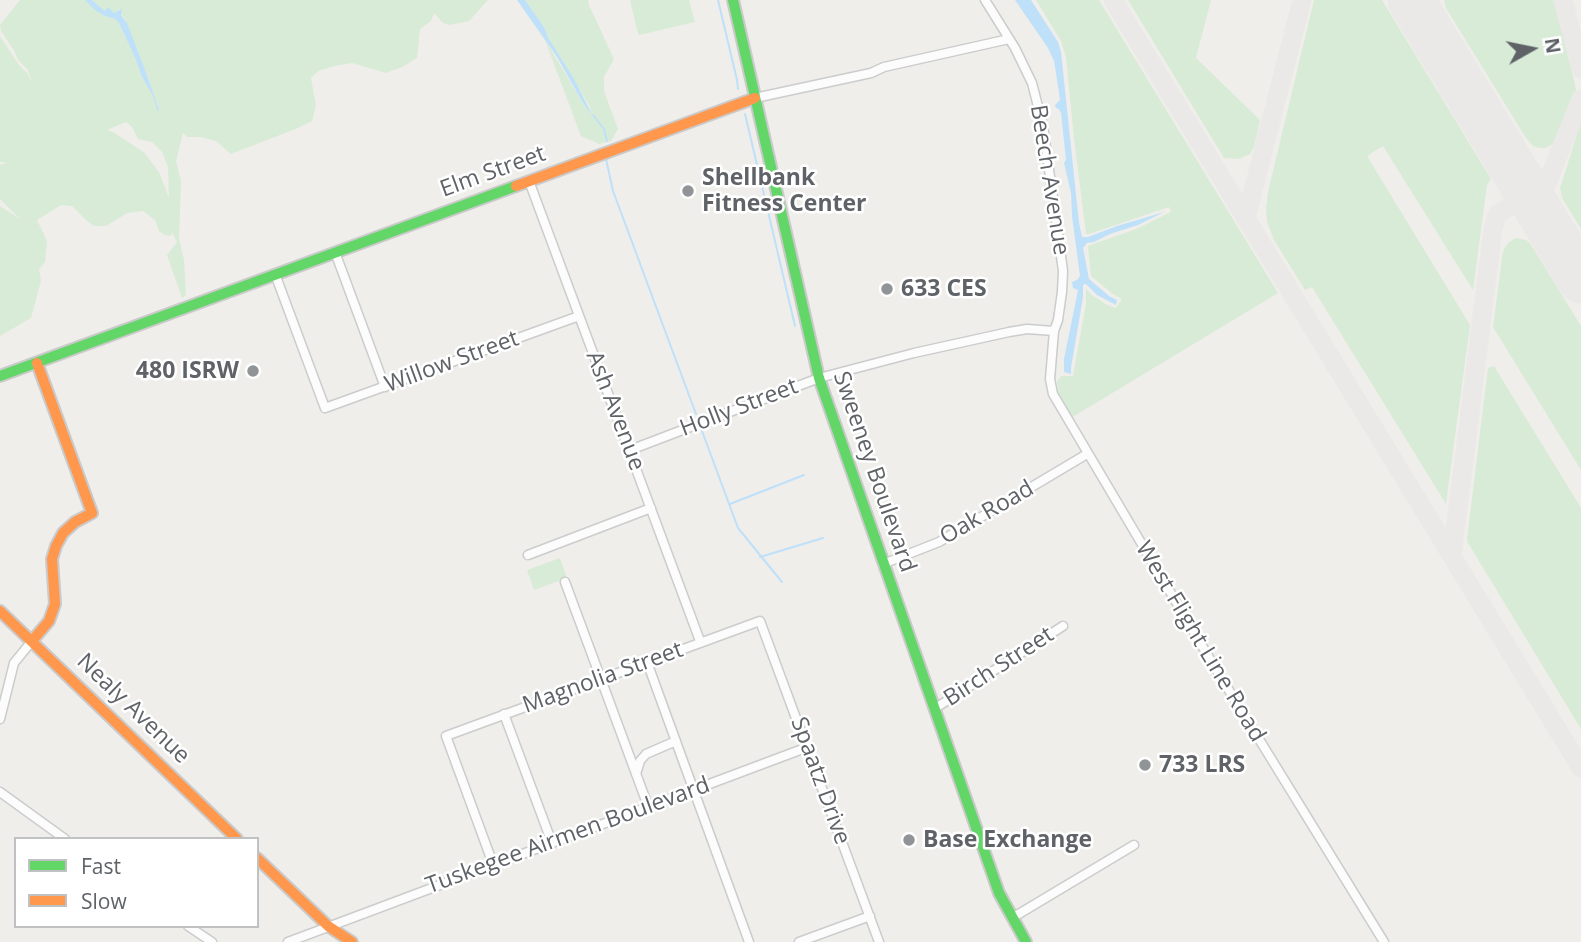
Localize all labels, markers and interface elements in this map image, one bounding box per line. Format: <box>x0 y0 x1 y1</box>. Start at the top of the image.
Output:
north arrow <box>1497 14 1567 84</box>
text: N <box>1539 36 1567 55</box>
street label: Beech Avenue <box>1023 103 1075 257</box>
street label: Elm Street <box>437 140 549 204</box>
place label: Shellbank Fitness Center <box>702 164 867 218</box>
marker: Shellbank Fitness Center <box>680 183 696 199</box>
place label: 633 CES <box>901 275 987 303</box>
marker: 633 CES <box>879 281 895 297</box>
street label: Willow Street <box>381 325 523 399</box>
street label: Ash Avenue <box>580 347 650 475</box>
place label: 480 ISRW <box>136 357 239 385</box>
marker: 480 ISRW <box>245 363 261 379</box>
street label: Sweeney Boulevard <box>827 368 921 576</box>
street label: Holly Street <box>676 373 802 443</box>
street label: Oak Road <box>935 475 1039 551</box>
street label: West Flight Line Road <box>1129 537 1271 747</box>
street label: Birch Street <box>939 621 1059 713</box>
street label: Magnolia Street <box>519 636 687 720</box>
street label: Nealy Avenue <box>71 648 195 770</box>
street label: Spaatz Drive <box>784 714 856 848</box>
place label: 733 LRS <box>1159 751 1245 779</box>
marker: 733 LRS <box>1137 757 1153 773</box>
street label: Tuskegee Airmen Boulevard <box>422 772 714 900</box>
place label: Base Exchange <box>923 826 1092 854</box>
marker: Base Exchange <box>901 832 917 848</box>
legend <box>14 837 259 928</box>
text: Fast <box>81 852 121 880</box>
text: Slow <box>81 887 127 915</box>

